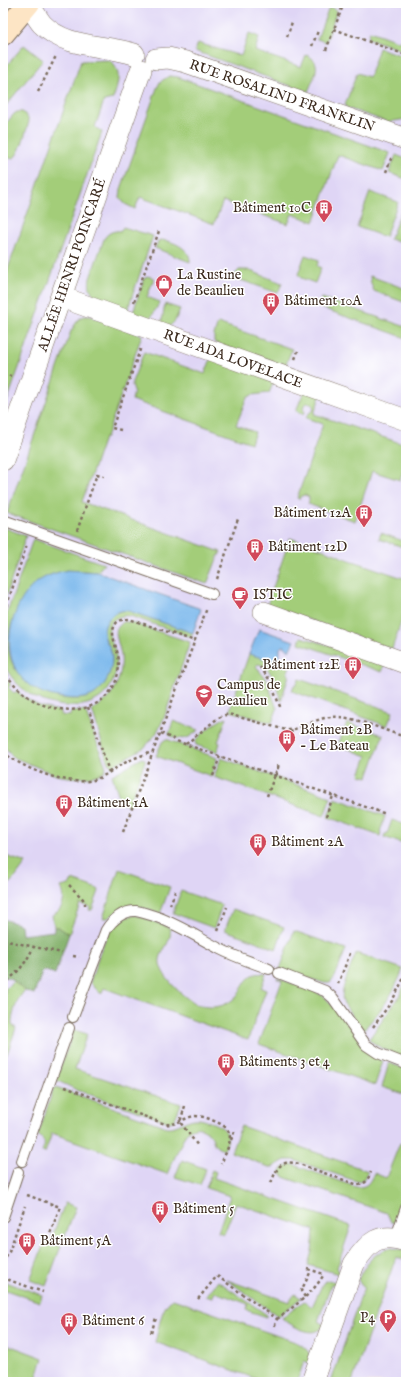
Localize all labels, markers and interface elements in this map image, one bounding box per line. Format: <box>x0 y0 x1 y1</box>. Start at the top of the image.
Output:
street label: RUE ROSALIND FRANKLIN <box>187 56 377 136</box>
street label: ALLÉE HENRI POINCARÉ <box>33 175 110 355</box>
building icon: Bâtiment 10C <box>314 198 334 223</box>
place label: Bâtiment 10C <box>233 199 311 217</box>
place label: La Rustine de Beaulieu <box>177 266 244 300</box>
shop icon: La Rustine de Beaulieu <box>154 273 174 298</box>
building icon: Bâtiment 10A <box>261 291 281 316</box>
place label: Bâtiment 10A <box>284 292 362 310</box>
street label: RUE ADA LOVELACE <box>161 325 305 393</box>
building icon: Bâtiment 12A <box>354 503 374 528</box>
place label: Bâtiment 12A <box>273 504 352 522</box>
building icon: Bâtiment 12D <box>245 537 265 562</box>
place label: Bâtiment 12D <box>268 538 347 556</box>
cafe icon: ISTIC <box>230 585 250 610</box>
place label: ISTIC <box>253 586 292 604</box>
building icon: Bâtiment 12E <box>343 655 363 680</box>
place label: Bâtiment 12E <box>262 656 340 674</box>
place label: Campus de Beaulieu <box>217 676 281 710</box>
school or university icon: Campus de Beaulieu <box>194 683 214 708</box>
place label: Bâtiment 2B - Le Bateau <box>300 721 372 755</box>
building icon: Bâtiment 2B - Le Bateau <box>277 728 297 753</box>
building icon: Bâtiment 1A <box>54 793 74 818</box>
place label: Bâtiment 1A <box>77 794 149 812</box>
building icon: Bâtiment 2A <box>248 832 268 857</box>
place label: Bâtiment 2A <box>271 833 344 851</box>
building icon: Bâtiments 3 et 4 <box>216 1052 236 1077</box>
place label: Bâtiments 3 et 4 <box>239 1053 330 1071</box>
building icon: Bâtiment 5 <box>150 1199 170 1224</box>
place label: Bâtiment 5 <box>173 1200 234 1218</box>
building icon: Bâtiment 5A <box>17 1231 37 1256</box>
place label: Bâtiment 5A <box>40 1232 111 1250</box>
parking icon: P4 <box>378 1308 398 1333</box>
place label: P4 <box>360 1309 375 1327</box>
building icon: Bâtiment 6 <box>59 1311 79 1336</box>
place label: Bâtiment 6 <box>82 1312 145 1330</box>

